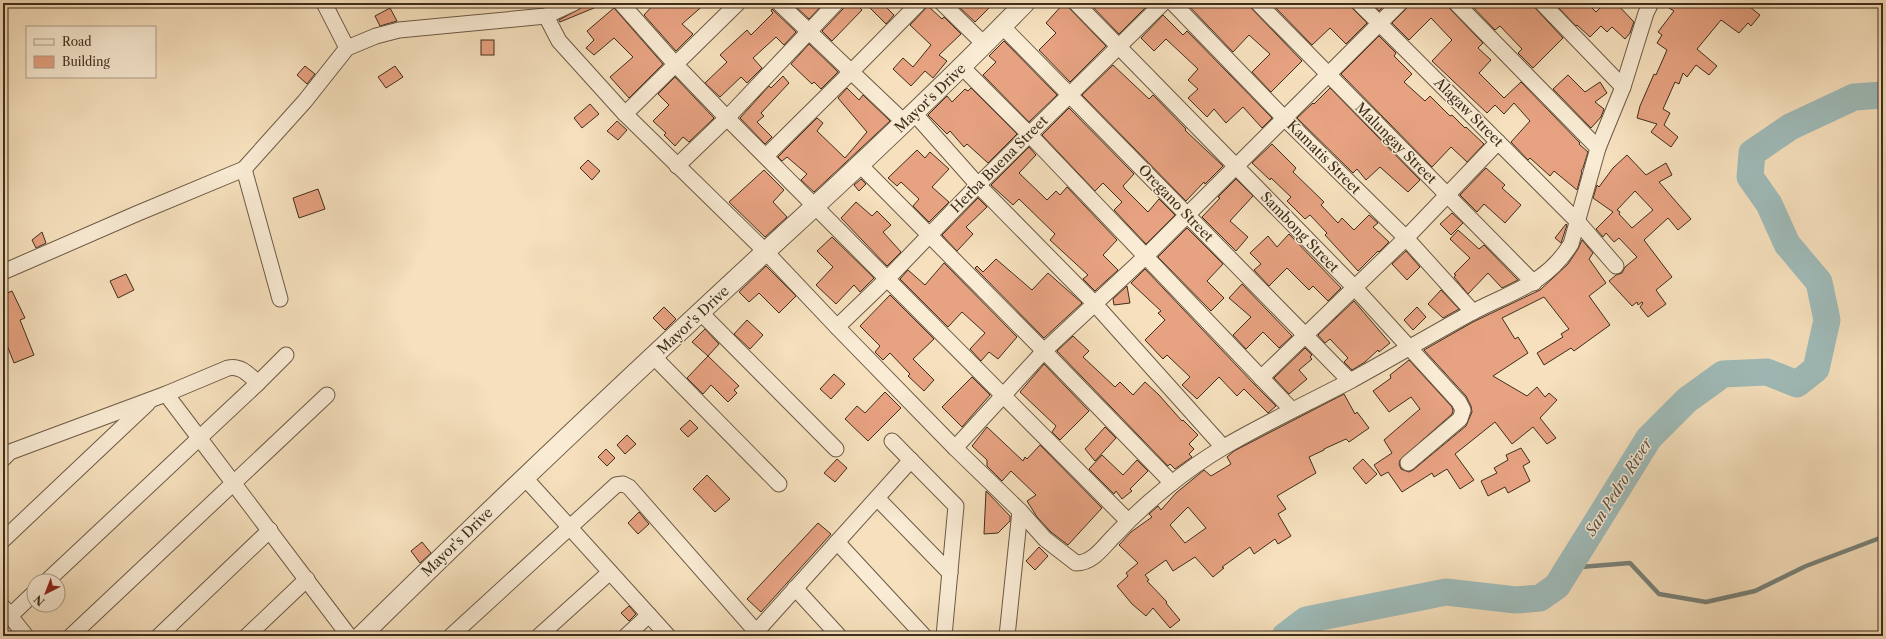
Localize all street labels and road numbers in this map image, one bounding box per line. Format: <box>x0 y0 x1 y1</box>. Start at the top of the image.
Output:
street label: Mayor's Drive <box>891 59 969 136</box>
street label: Alagaw Street <box>1430 73 1508 151</box>
street label: Malungay Street <box>1351 98 1441 188</box>
street label: Herba Buena Street <box>947 111 1052 216</box>
street label: Kamatis Street <box>1283 116 1365 198</box>
street label: Oregano Street <box>1135 161 1217 245</box>
street label: Sambong Street <box>1257 188 1343 276</box>
street label: Mayor's Drive <box>653 282 733 358</box>
street label: Mayor's Drive <box>418 503 496 580</box>

